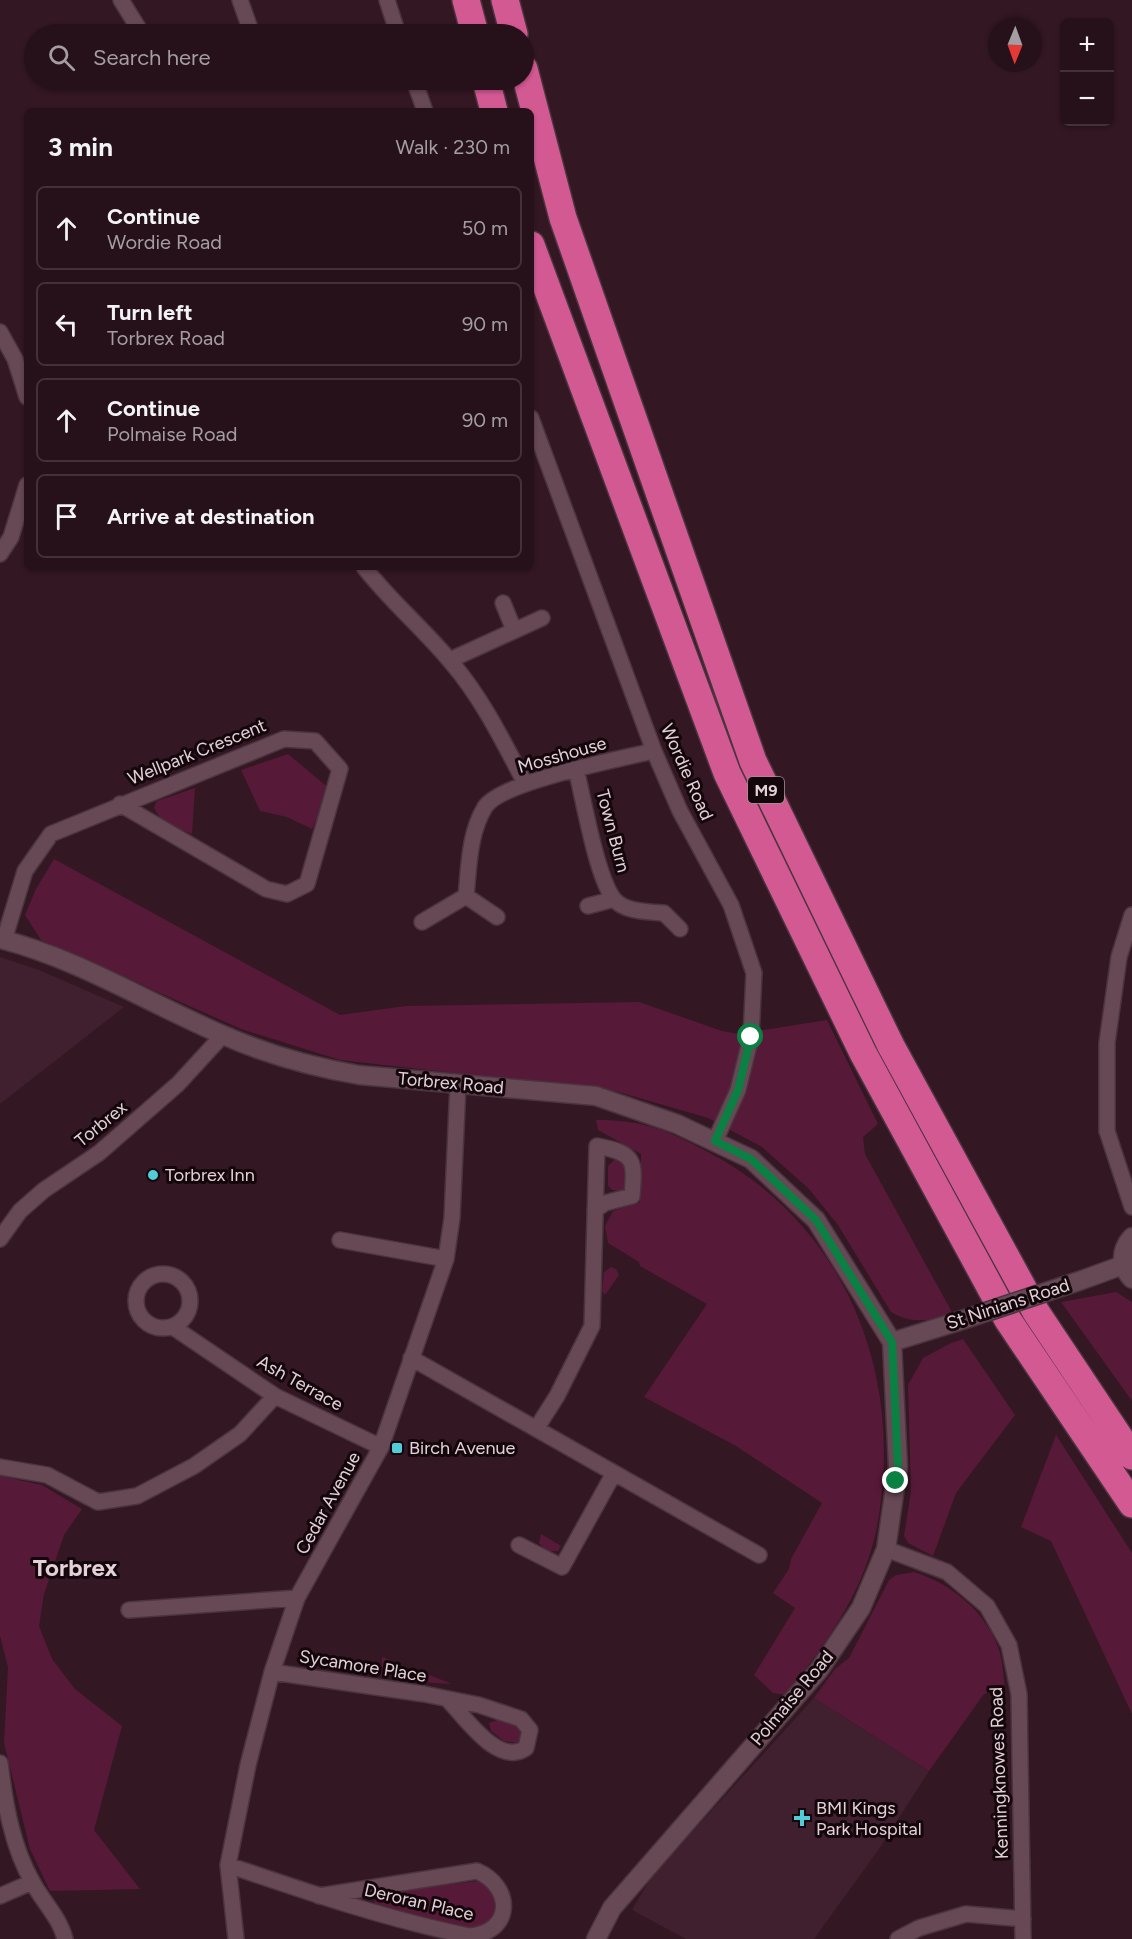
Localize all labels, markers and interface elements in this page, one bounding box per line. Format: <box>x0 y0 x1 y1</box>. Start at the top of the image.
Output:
north arrow <box>988 18 1042 72</box>
map controls <box>1060 18 1114 126</box>
button: + <box>1060 18 1114 72</box>
search box <box>24 24 534 90</box>
icon: search <box>45 41 78 74</box>
text: Search here <box>93 44 211 71</box>
button: − <box>1060 72 1114 126</box>
text: 3 min <box>48 131 113 163</box>
text: Walk · 230 m <box>396 135 510 159</box>
text: Continue <box>107 203 200 230</box>
icon: ahead <box>50 212 83 245</box>
text: 50 m <box>462 216 508 240</box>
text: Wordie Road <box>107 230 222 254</box>
text: Turn left <box>107 299 193 326</box>
icon: left <box>50 308 83 341</box>
text: 90 m <box>462 312 508 336</box>
text: Torbrex Road <box>107 326 225 350</box>
text: Continue <box>107 395 200 422</box>
icon: ahead <box>50 404 83 437</box>
text: 90 m <box>462 408 508 432</box>
text: Polmaise Road <box>107 422 237 446</box>
icon: arrive <box>50 500 83 533</box>
text: Arrive at destination <box>107 503 315 530</box>
street label: Wellpark Crescent <box>125 714 269 790</box>
street label: Wordie Road <box>656 720 718 824</box>
street label: Mosshouse <box>515 732 609 778</box>
road number: M9 <box>748 777 784 803</box>
street label: Town Burn <box>591 787 635 875</box>
route start <box>737 1023 763 1049</box>
street label: Torbrex Road <box>397 1067 505 1099</box>
street label: Torbrex <box>71 1096 132 1152</box>
place label: Torbrex Inn <box>165 1164 255 1186</box>
marker: Torbrex Inn <box>146 1168 160 1182</box>
street label: St Ninians Road <box>944 1274 1072 1334</box>
street label: Ash Terrace <box>253 1350 347 1416</box>
place label: Birch Avenue <box>409 1437 516 1459</box>
marker: Birch Avenue <box>390 1441 404 1455</box>
street label: Cedar Avenue <box>291 1448 365 1558</box>
route end <box>882 1467 908 1493</box>
district label: Torbrex <box>33 1553 117 1582</box>
street label: Sycamore Place <box>298 1645 428 1687</box>
street label: Polmaise Road <box>746 1646 838 1750</box>
street label: Kenningknowes Road <box>985 1686 1013 1860</box>
place label: BMI Kings Park Hospital <box>816 1797 922 1840</box>
marker: BMI Kings Park Hospital <box>793 1809 811 1827</box>
street label: Deroran Place <box>362 1879 476 1925</box>

